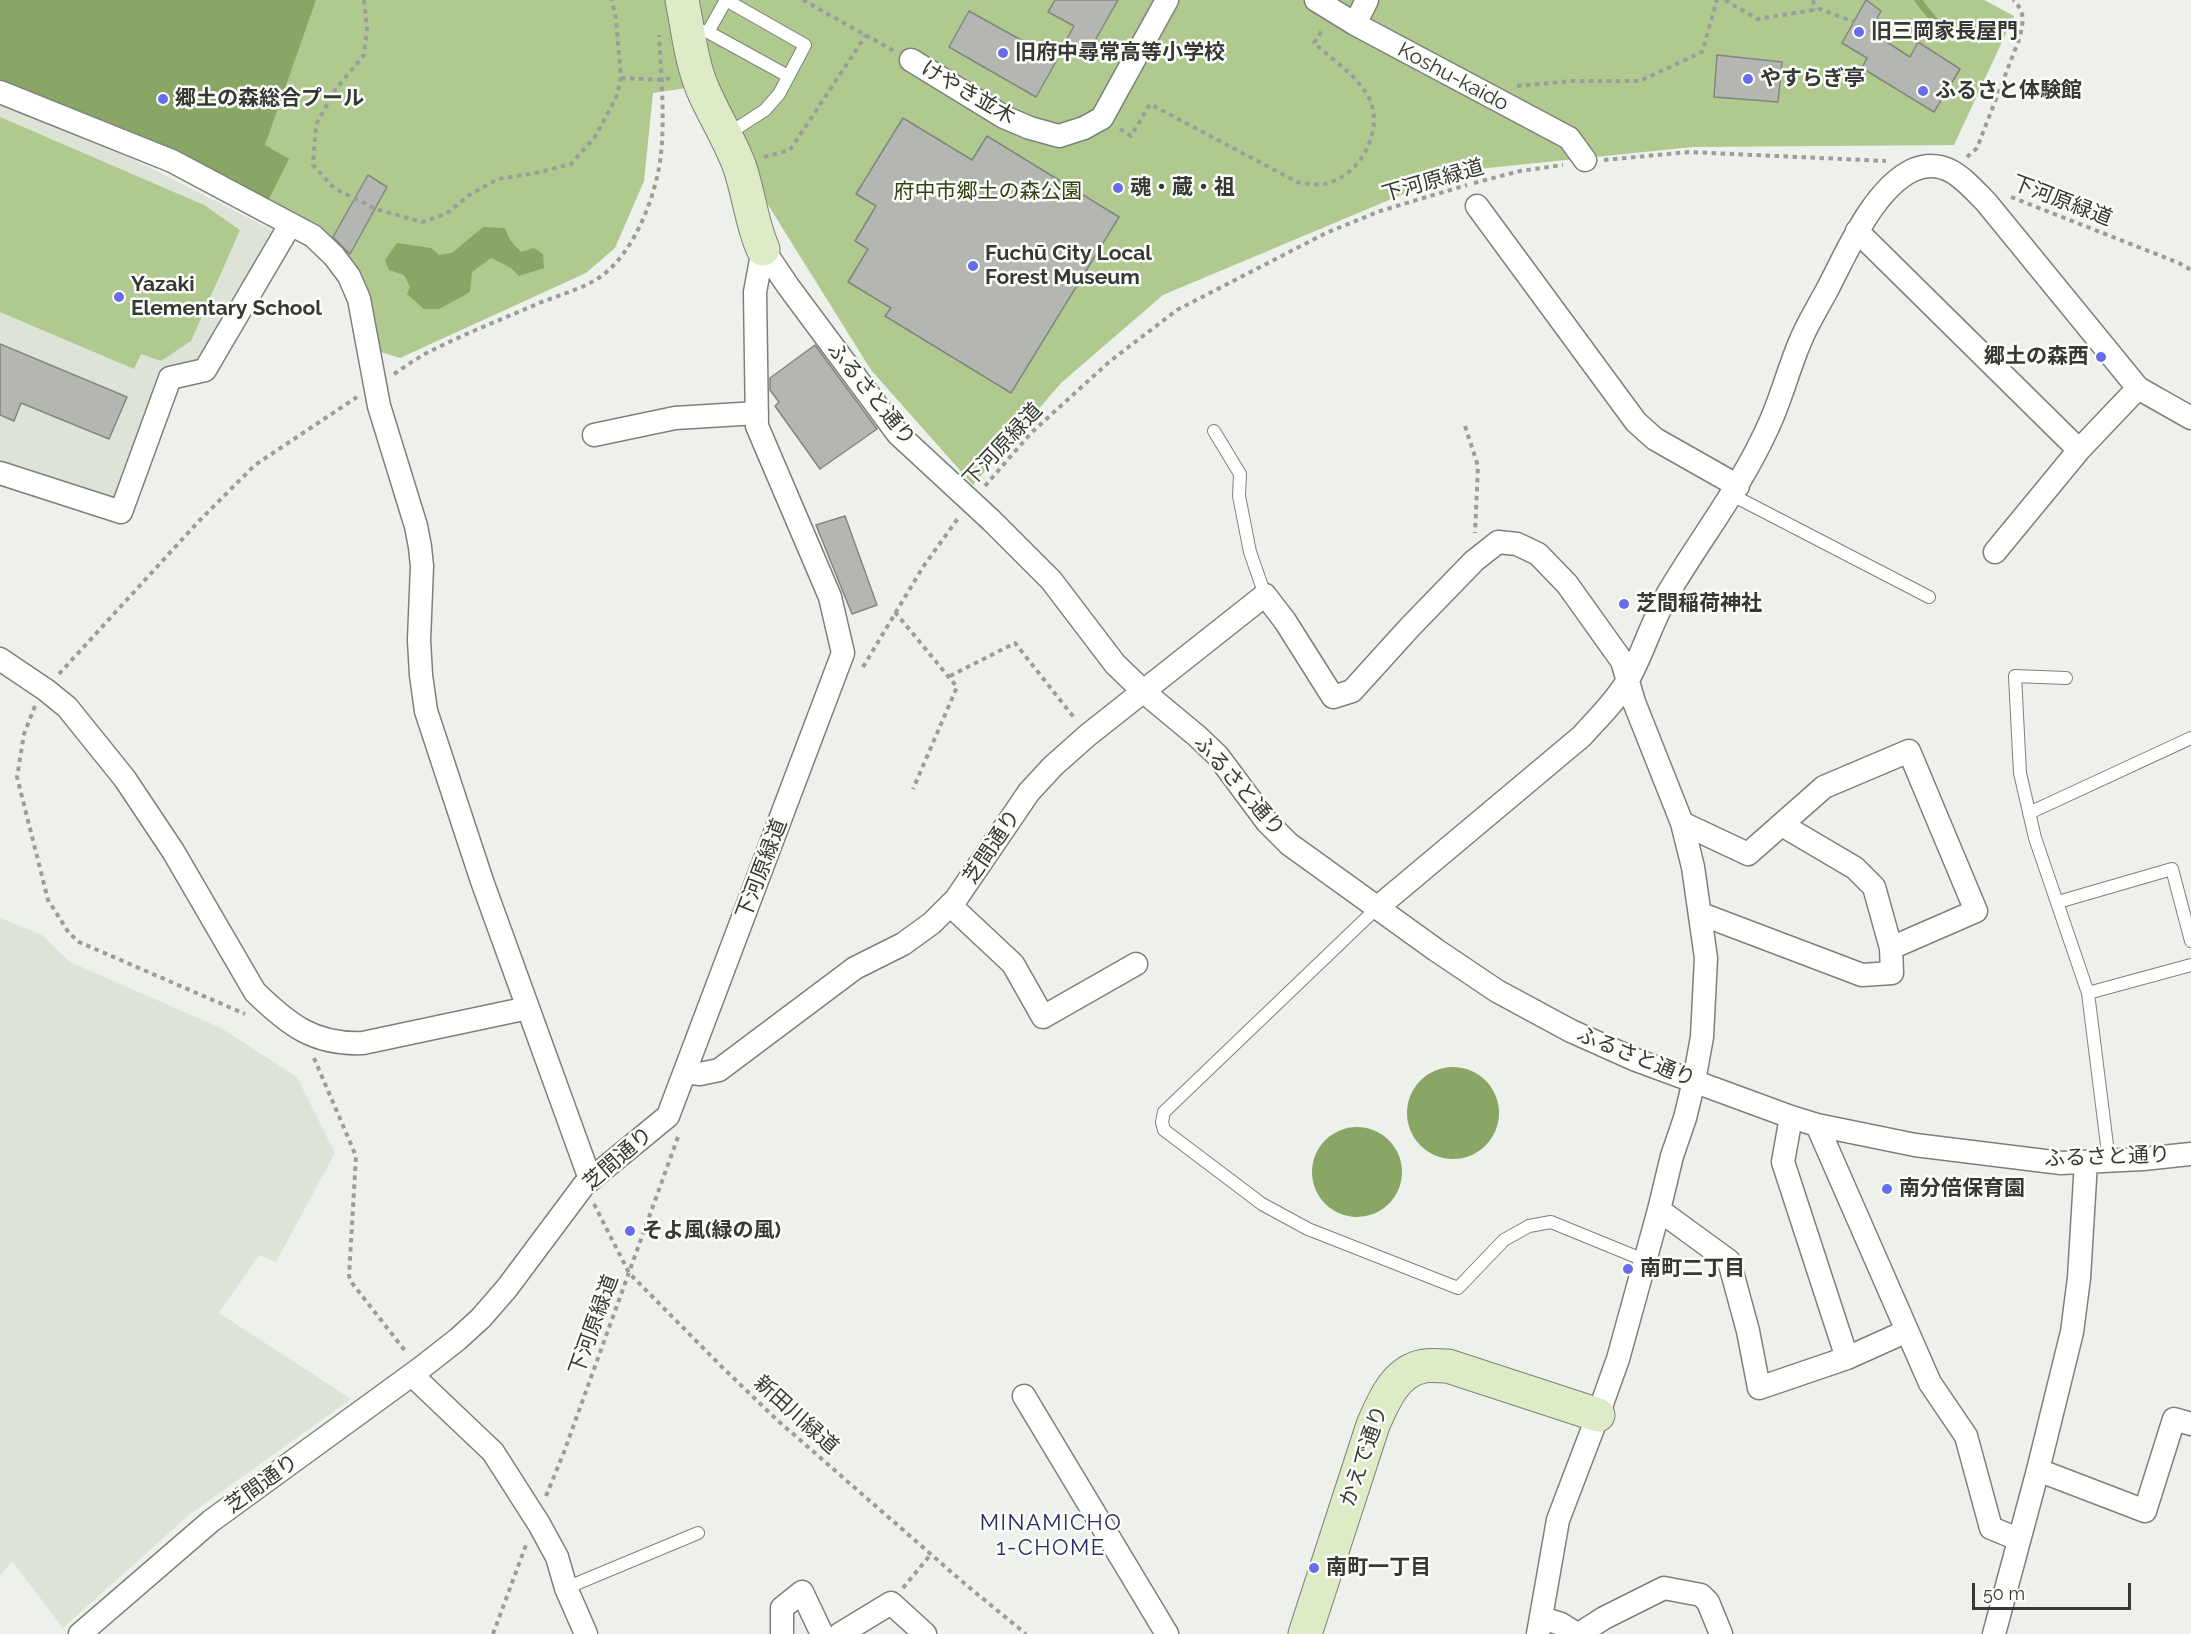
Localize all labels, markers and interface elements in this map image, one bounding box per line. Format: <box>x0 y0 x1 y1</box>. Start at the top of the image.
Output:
place label: 旧三岡家長屋門 <box>1871 19 2018 45</box>
marker: 旧三岡家長屋門 <box>1852 25 1866 39</box>
street label: Koshu-kaido <box>1393 37 1513 117</box>
place label: 旧府中尋常高等小学校 <box>1015 40 1225 66</box>
marker: 旧府中尋常高等小学校 <box>996 46 1010 60</box>
street label: けやき並木 <box>916 56 1020 130</box>
place label: やすらぎ亭 <box>1760 66 1865 92</box>
marker: やすらぎ亭 <box>1741 72 1755 86</box>
place label: ふるさと体験館 <box>1935 78 2082 104</box>
marker: ふるさと体験館 <box>1916 84 1930 98</box>
place label: 郷土の森総合プール <box>175 86 364 112</box>
marker: 郷土の森総合プール <box>156 92 170 106</box>
street label: 下河原緑道 <box>1379 154 1487 208</box>
street label: 下河原緑道 <box>2008 170 2116 232</box>
place label: 魂・蔵・祖 <box>1130 175 1235 201</box>
park label: 府中市郷土の森公園 <box>894 179 1082 205</box>
marker: 魂・蔵・祖 <box>1111 181 1125 195</box>
place label: Fuchū City Local Forest Museum <box>985 241 1152 291</box>
marker: Fuchū City Local Forest Museum <box>966 259 980 273</box>
place label: Yazaki Elementary School <box>131 272 322 322</box>
marker: Yazaki Elementary School <box>112 290 126 304</box>
street label: ふるさと通り <box>822 337 920 451</box>
place label: 郷土の森西 <box>1984 344 2089 370</box>
marker: 郷土の森西 <box>2094 350 2108 364</box>
street label: 下河原緑道 <box>958 398 1048 492</box>
place label: 芝間稲荷神社 <box>1636 591 1762 617</box>
marker: 芝間稲荷神社 <box>1617 597 1631 611</box>
street label: ふるさと通り <box>1188 730 1290 842</box>
street label: 芝間通り <box>958 805 1026 889</box>
street label: 下河原緑道 <box>731 815 793 923</box>
street label: ふるさと通り <box>1573 1022 1699 1092</box>
street label: 芝間通り <box>578 1122 658 1196</box>
street label: ふるさと通り <box>2044 1142 2170 1172</box>
place label: 南分倍保育園 <box>1899 1176 2025 1202</box>
marker: 南分倍保育園 <box>1880 1182 1894 1196</box>
place label: そよ風(緑の風) <box>642 1218 781 1244</box>
marker: そよ風(緑の風) <box>623 1224 637 1238</box>
place label: 南町二丁目 <box>1640 1256 1745 1282</box>
marker: 南町二丁目 <box>1621 1262 1635 1276</box>
street label: 下河原緑道 <box>564 1271 624 1379</box>
street label: 新田川緑道 <box>749 1371 843 1459</box>
street label: かえで通り <box>1335 1402 1393 1510</box>
street label: 芝間通り <box>221 1449 303 1519</box>
district label: MINAMICHO 1-CHOME <box>980 1510 1122 1562</box>
place label: 南町一丁目 <box>1326 1555 1431 1581</box>
marker: 南町一丁目 <box>1307 1561 1321 1575</box>
scale bar <box>1975 1571 2134 1609</box>
text: 50 m <box>1983 1583 2025 1604</box>

